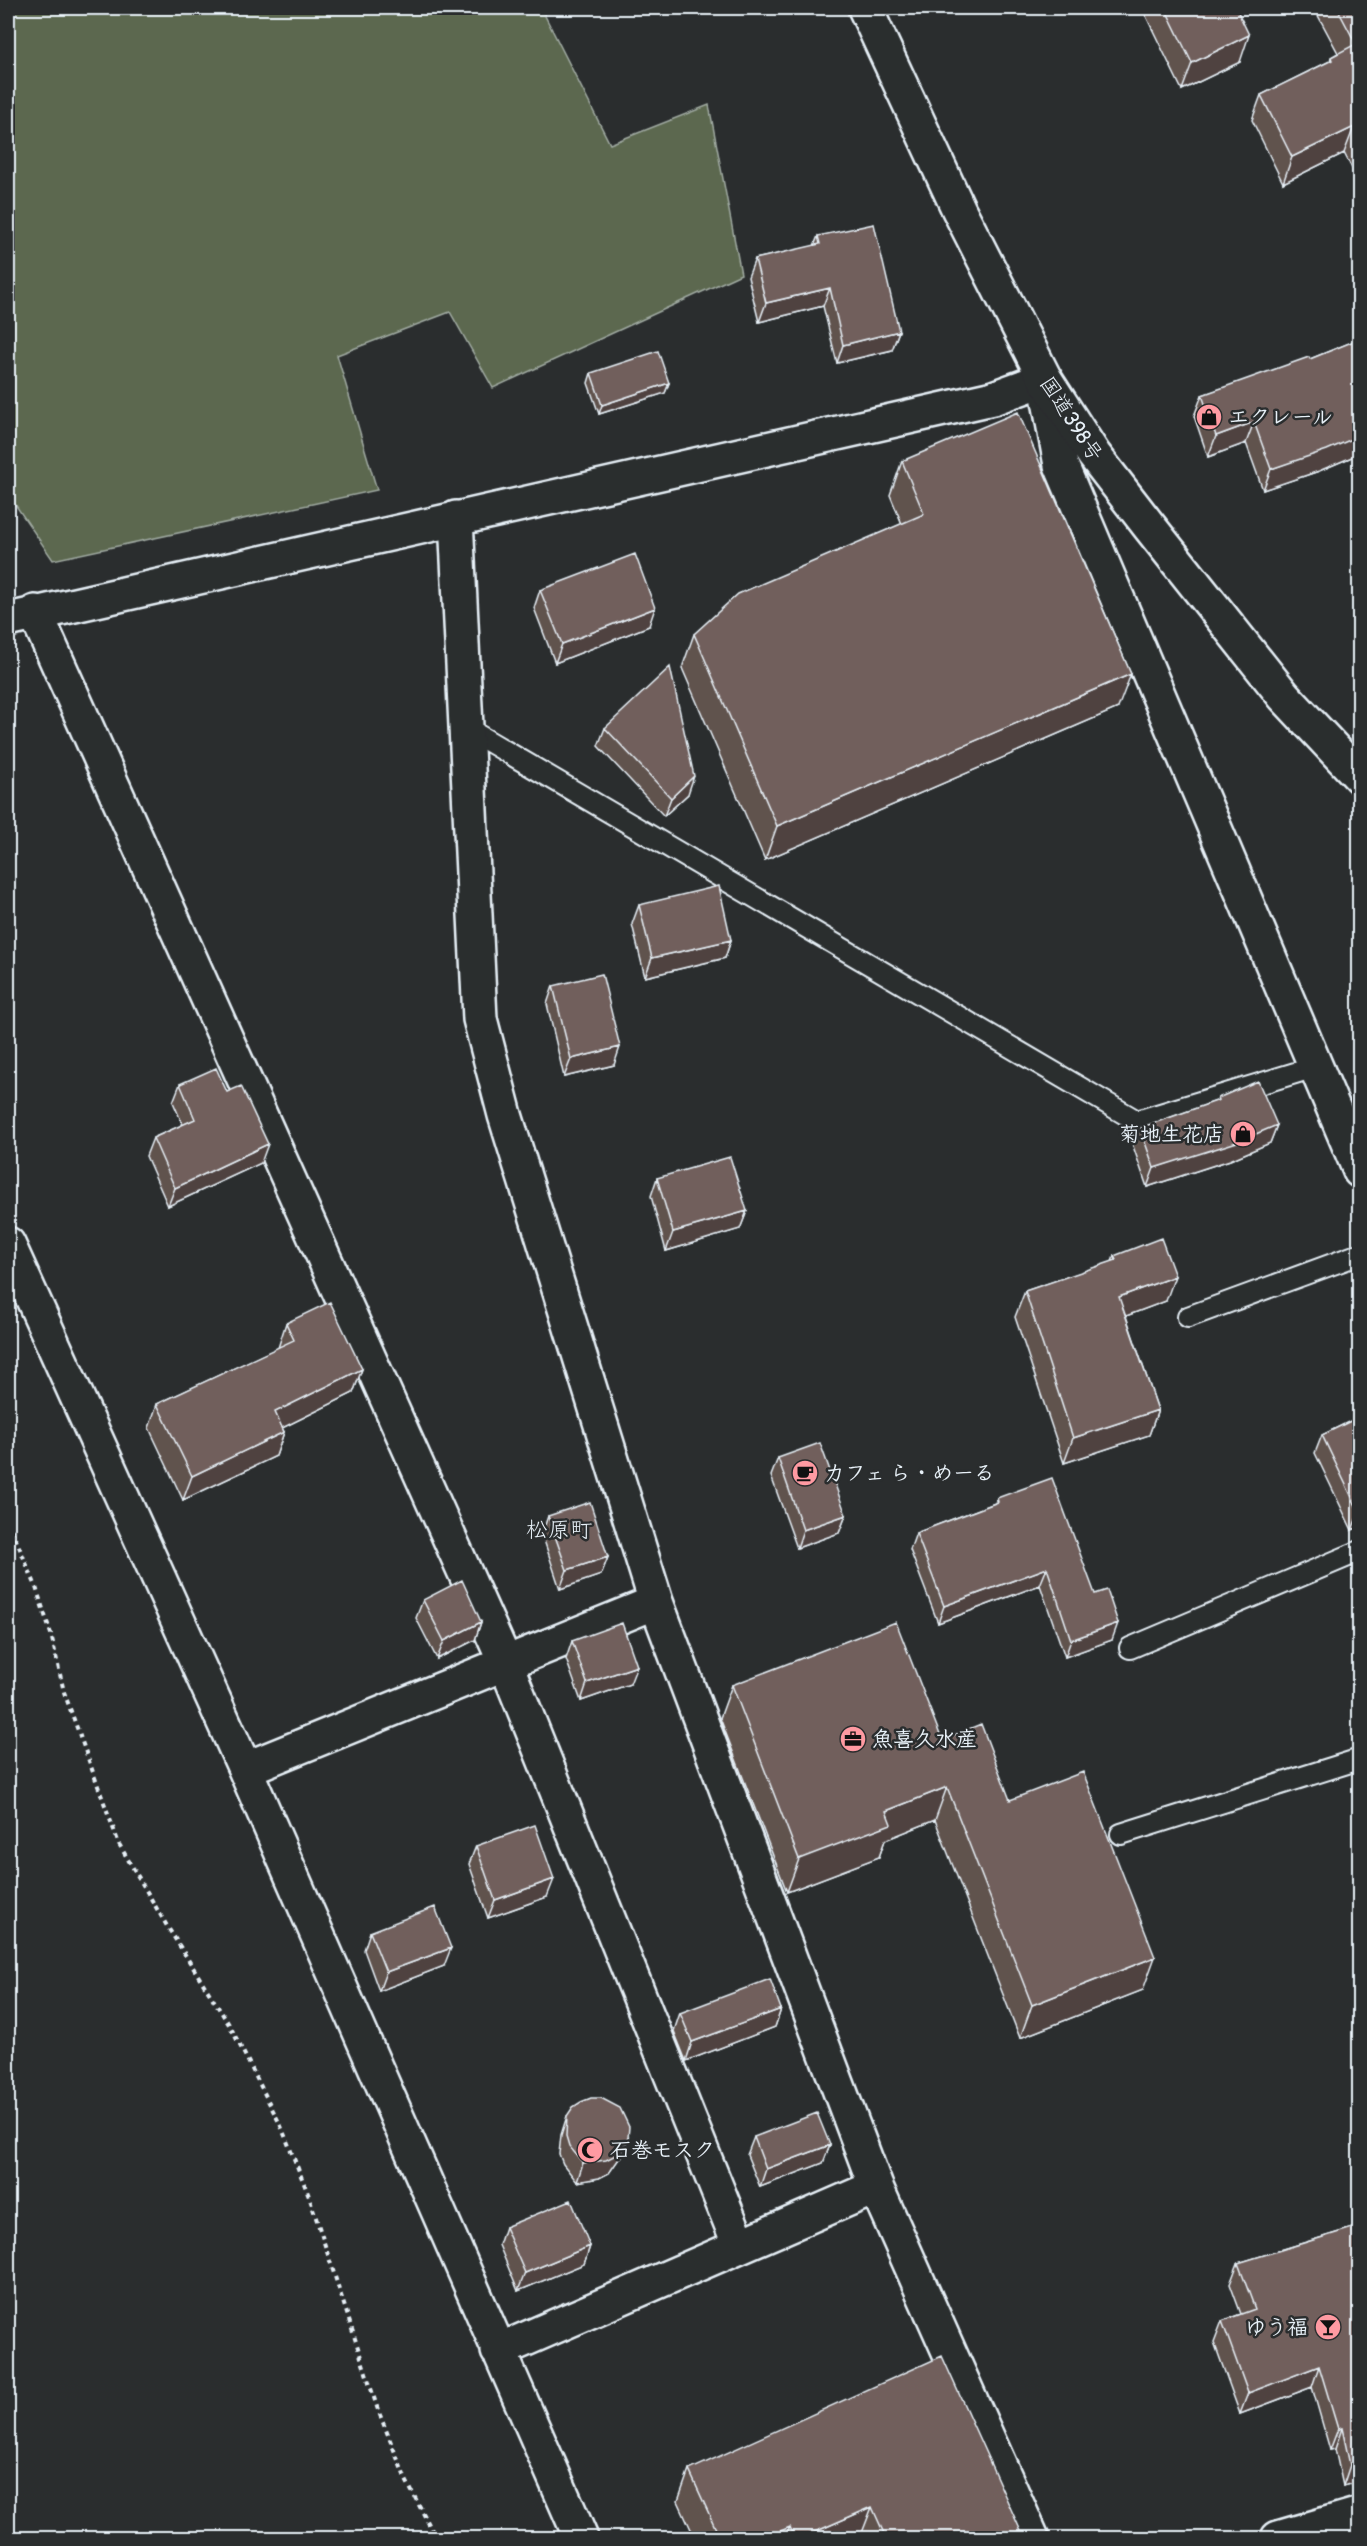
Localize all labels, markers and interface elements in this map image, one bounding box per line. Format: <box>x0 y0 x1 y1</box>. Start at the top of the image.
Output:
street label: 国道398号 <box>1034 371 1108 467</box>
shop icon: エクレール <box>1194 402 1224 432</box>
place label: エクレール <box>1228 404 1333 431</box>
shop icon: 菊地生花店 <box>1228 1119 1258 1149</box>
place label: 菊地生花店 <box>1119 1121 1224 1148</box>
cafe icon: カフェ ら・めーる <box>790 1458 820 1488</box>
place label: カフェ ら・めーる <box>824 1460 995 1487</box>
district label: 松原町 <box>526 1516 592 1544</box>
office icon: 魚喜久水産 <box>838 1724 868 1754</box>
place label: 魚喜久水産 <box>872 1726 977 1753</box>
mosque icon: 石巻モスク <box>575 2135 605 2165</box>
place label: 石巻モスク <box>610 2137 715 2164</box>
bar icon: ゆう福 <box>1313 2312 1343 2342</box>
place label: ゆう福 <box>1245 2314 1308 2341</box>

